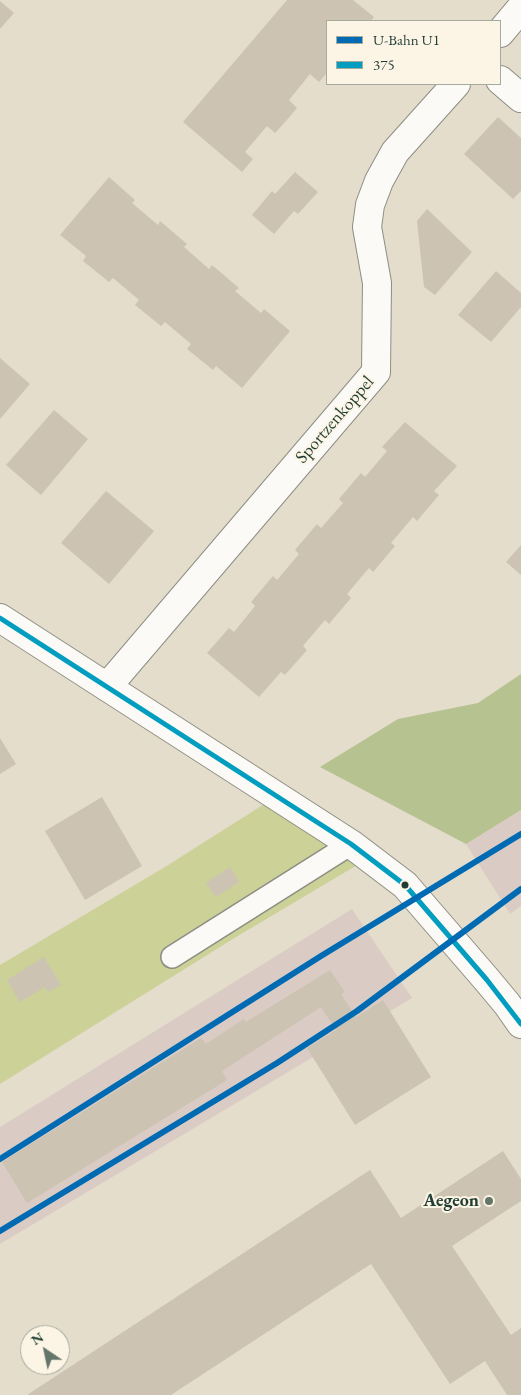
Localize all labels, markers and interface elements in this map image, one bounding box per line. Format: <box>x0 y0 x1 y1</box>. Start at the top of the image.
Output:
legend <box>326 20 501 85</box>
text: U-Bahn U1 <box>373 30 440 49</box>
text: 375 <box>373 55 395 74</box>
street label: Sportzenkoppel <box>291 372 379 468</box>
unlabelled marker <box>400 880 410 890</box>
place label: Aegeon <box>423 1190 479 1212</box>
marker: Aegeon <box>483 1195 495 1207</box>
north arrow <box>20 1325 70 1375</box>
text: N <box>27 1328 47 1349</box>

